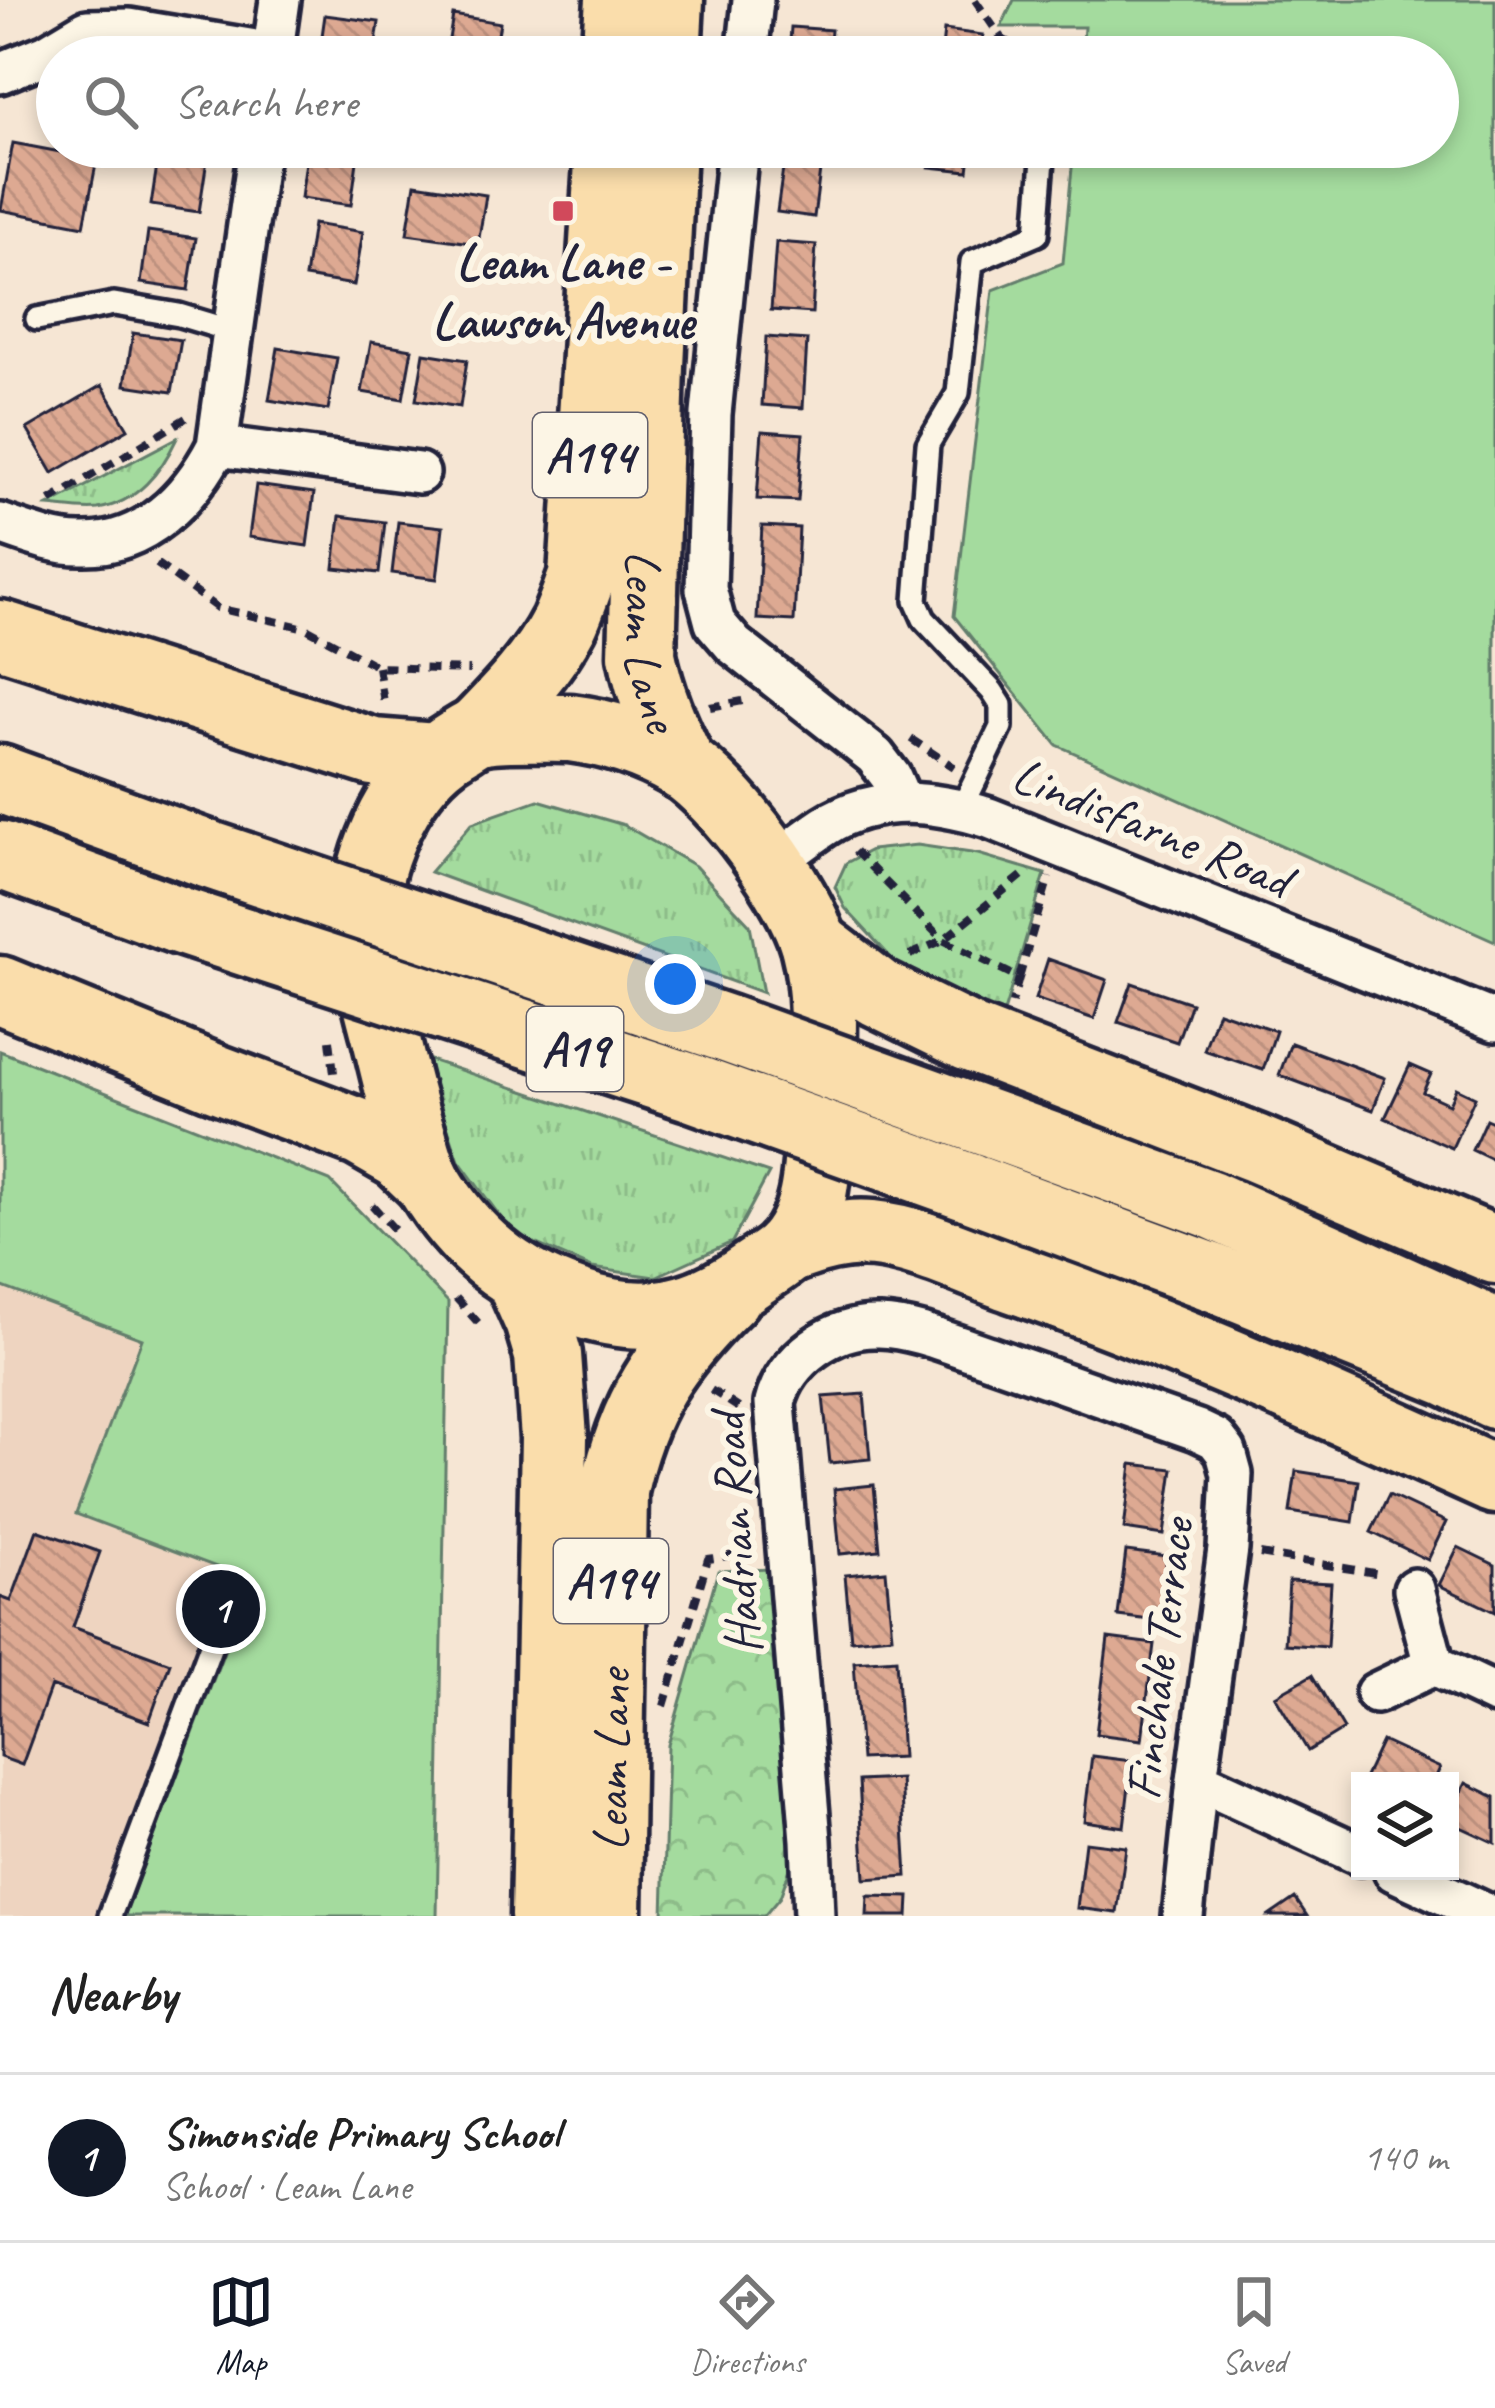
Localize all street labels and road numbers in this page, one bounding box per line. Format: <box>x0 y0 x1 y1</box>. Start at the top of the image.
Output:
road number: A194 <box>533 413 647 497</box>
street label: Leam Lane <box>609 550 695 744</box>
street label: Lindisfarne Road <box>1004 742 1306 914</box>
road number: A19 <box>527 1007 623 1091</box>
street label: Hadrian Road <box>694 1405 775 1656</box>
street label: Finchale Terrace <box>1110 1512 1208 1803</box>
road number: A194 <box>554 1539 668 1623</box>
street label: Leam Lane <box>578 1665 645 1851</box>

